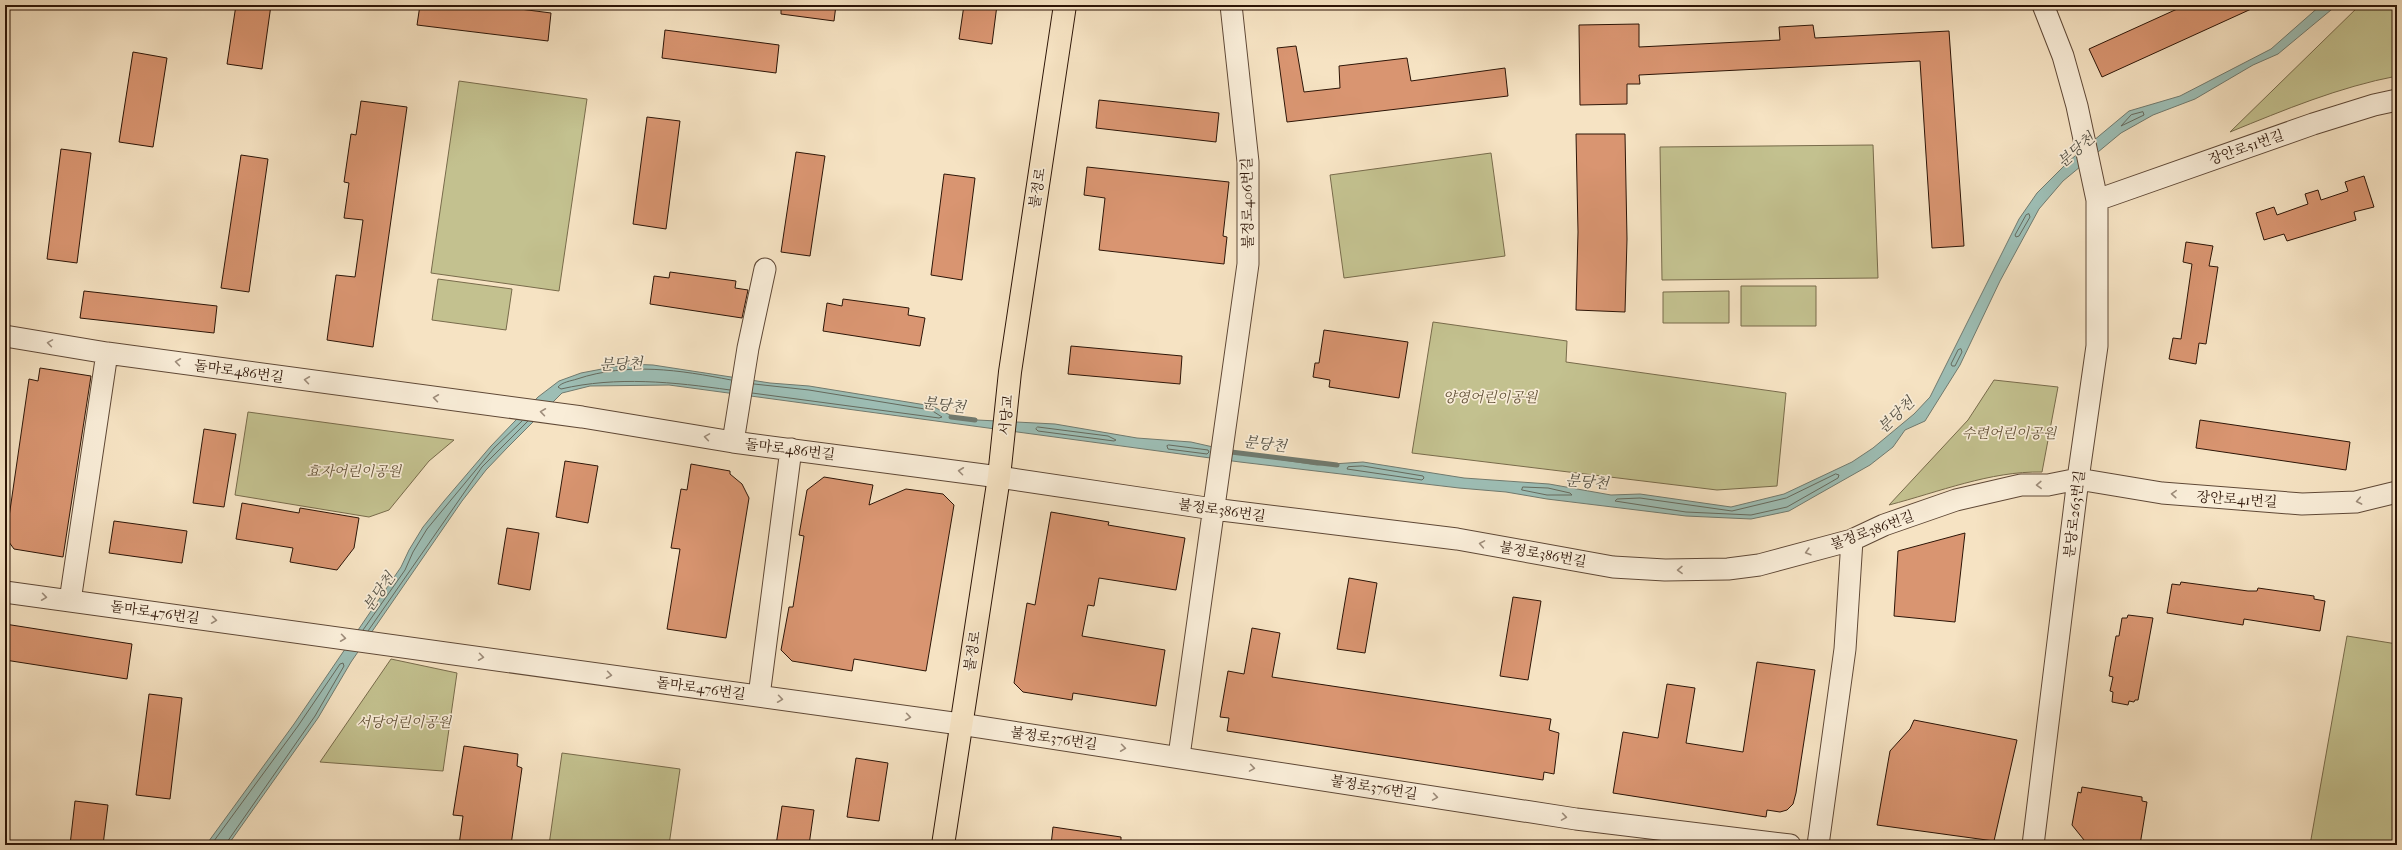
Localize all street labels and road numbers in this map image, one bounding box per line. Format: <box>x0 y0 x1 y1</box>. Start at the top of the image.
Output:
street label: 장안로51번길 <box>2206 127 2286 168</box>
street label: 불정로406번길 <box>1238 157 1257 249</box>
street label: 불정로 <box>1026 166 1049 209</box>
street label: 돌마로486번길 <box>193 357 285 386</box>
street label: 서당교 <box>996 394 1017 436</box>
street label: 돌마로486번길 <box>744 436 836 463</box>
street label: 분당로263번길 <box>2061 469 2088 559</box>
street label: 장안로41번길 <box>2196 488 2278 511</box>
street label: 불정로386번길 <box>1177 496 1267 525</box>
street label: 불정로386번길 <box>1828 507 1916 554</box>
street label: 불정로386번길 <box>1498 538 1588 571</box>
street label: 돌마로476번길 <box>109 598 201 627</box>
street label: 불정로 <box>961 629 984 672</box>
street label: 돌마로476번길 <box>655 674 747 703</box>
street label: 불정로376번길 <box>1009 724 1099 753</box>
street label: 불정로376번길 <box>1329 772 1419 803</box>

